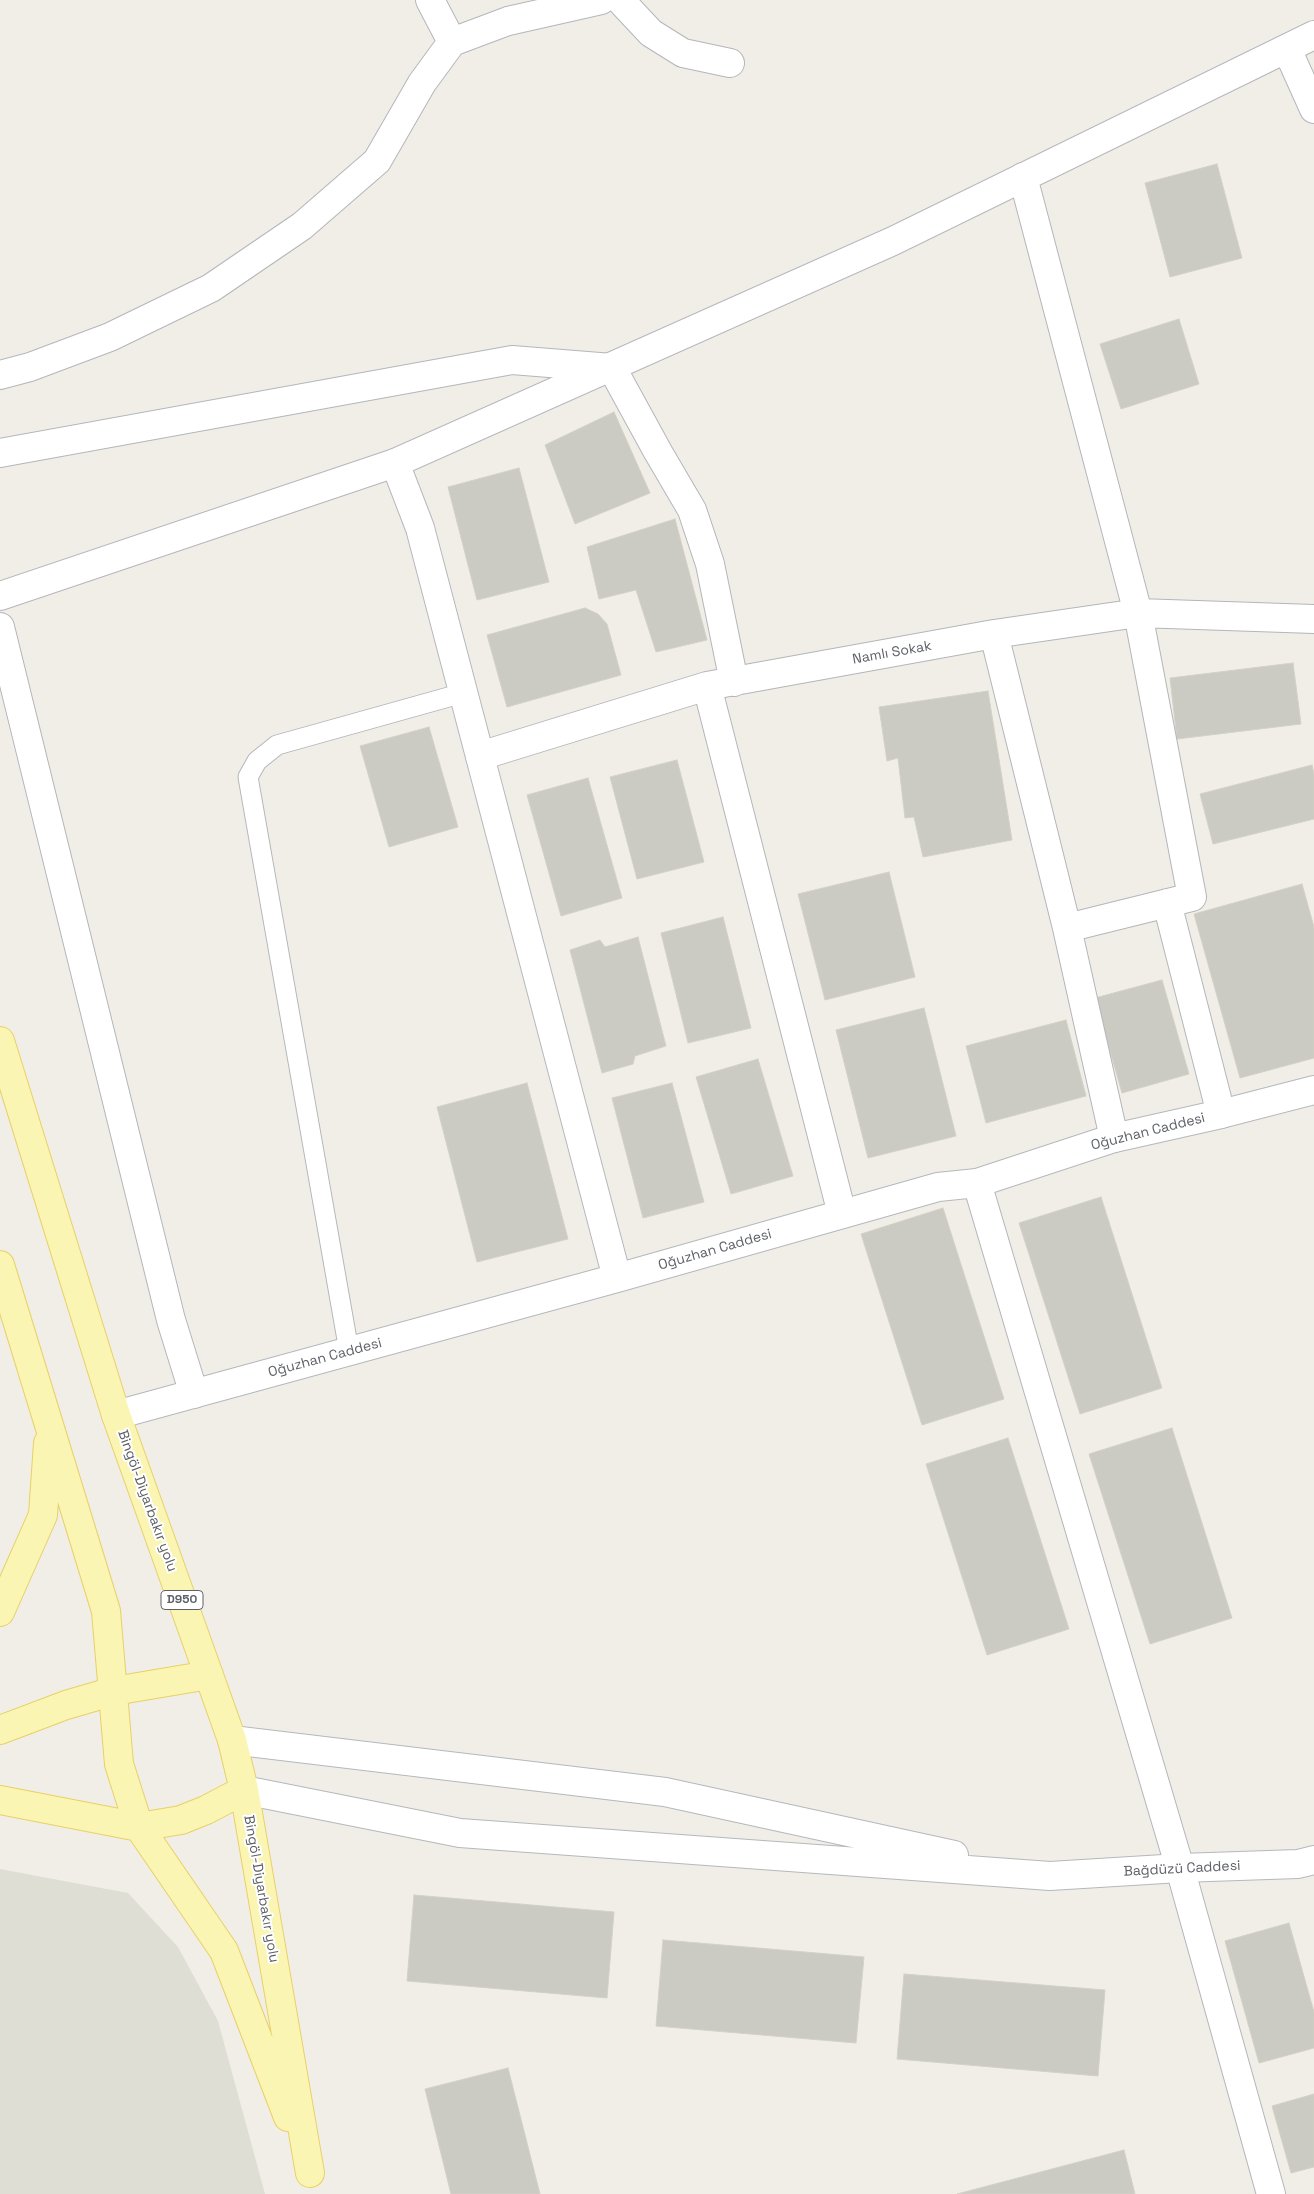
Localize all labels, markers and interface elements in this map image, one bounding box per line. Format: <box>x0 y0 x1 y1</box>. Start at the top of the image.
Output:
street label: Namlı Sokak <box>851 638 933 668</box>
street label: Oğuzhan Caddesi <box>1089 1110 1207 1154</box>
street label: Oğuzhan Caddesi <box>656 1226 774 1274</box>
street label: Oğuzhan Caddesi <box>266 1335 384 1381</box>
street label: Bingöl-Diyarbakır yolu <box>114 1428 180 1574</box>
road number: D950 <box>161 1590 203 1610</box>
street label: Bingöl-Diyarbakır yolu <box>240 1814 282 1964</box>
street label: Bağdüzü Caddesi <box>1123 1858 1241 1880</box>

